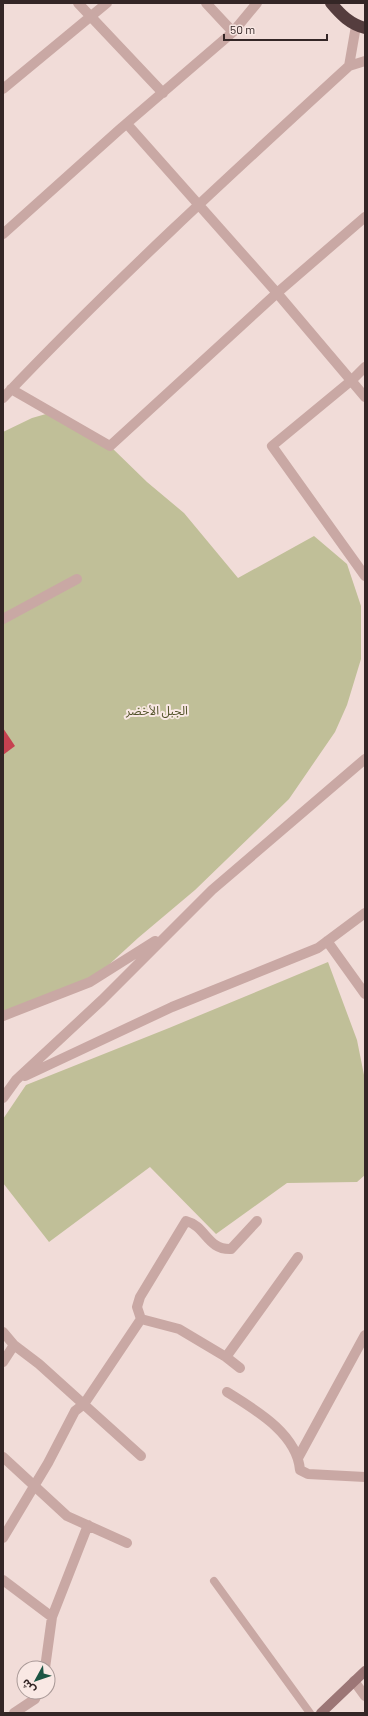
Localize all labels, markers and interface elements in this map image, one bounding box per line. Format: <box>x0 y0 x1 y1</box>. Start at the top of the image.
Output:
scale bar <box>224 16 327 42</box>
text: 50 m <box>230 22 255 36</box>
park label: الجبل الأخضر <box>125 703 188 718</box>
north arrow <box>16 1660 56 1700</box>
text: ش <box>18 1676 39 1697</box>

